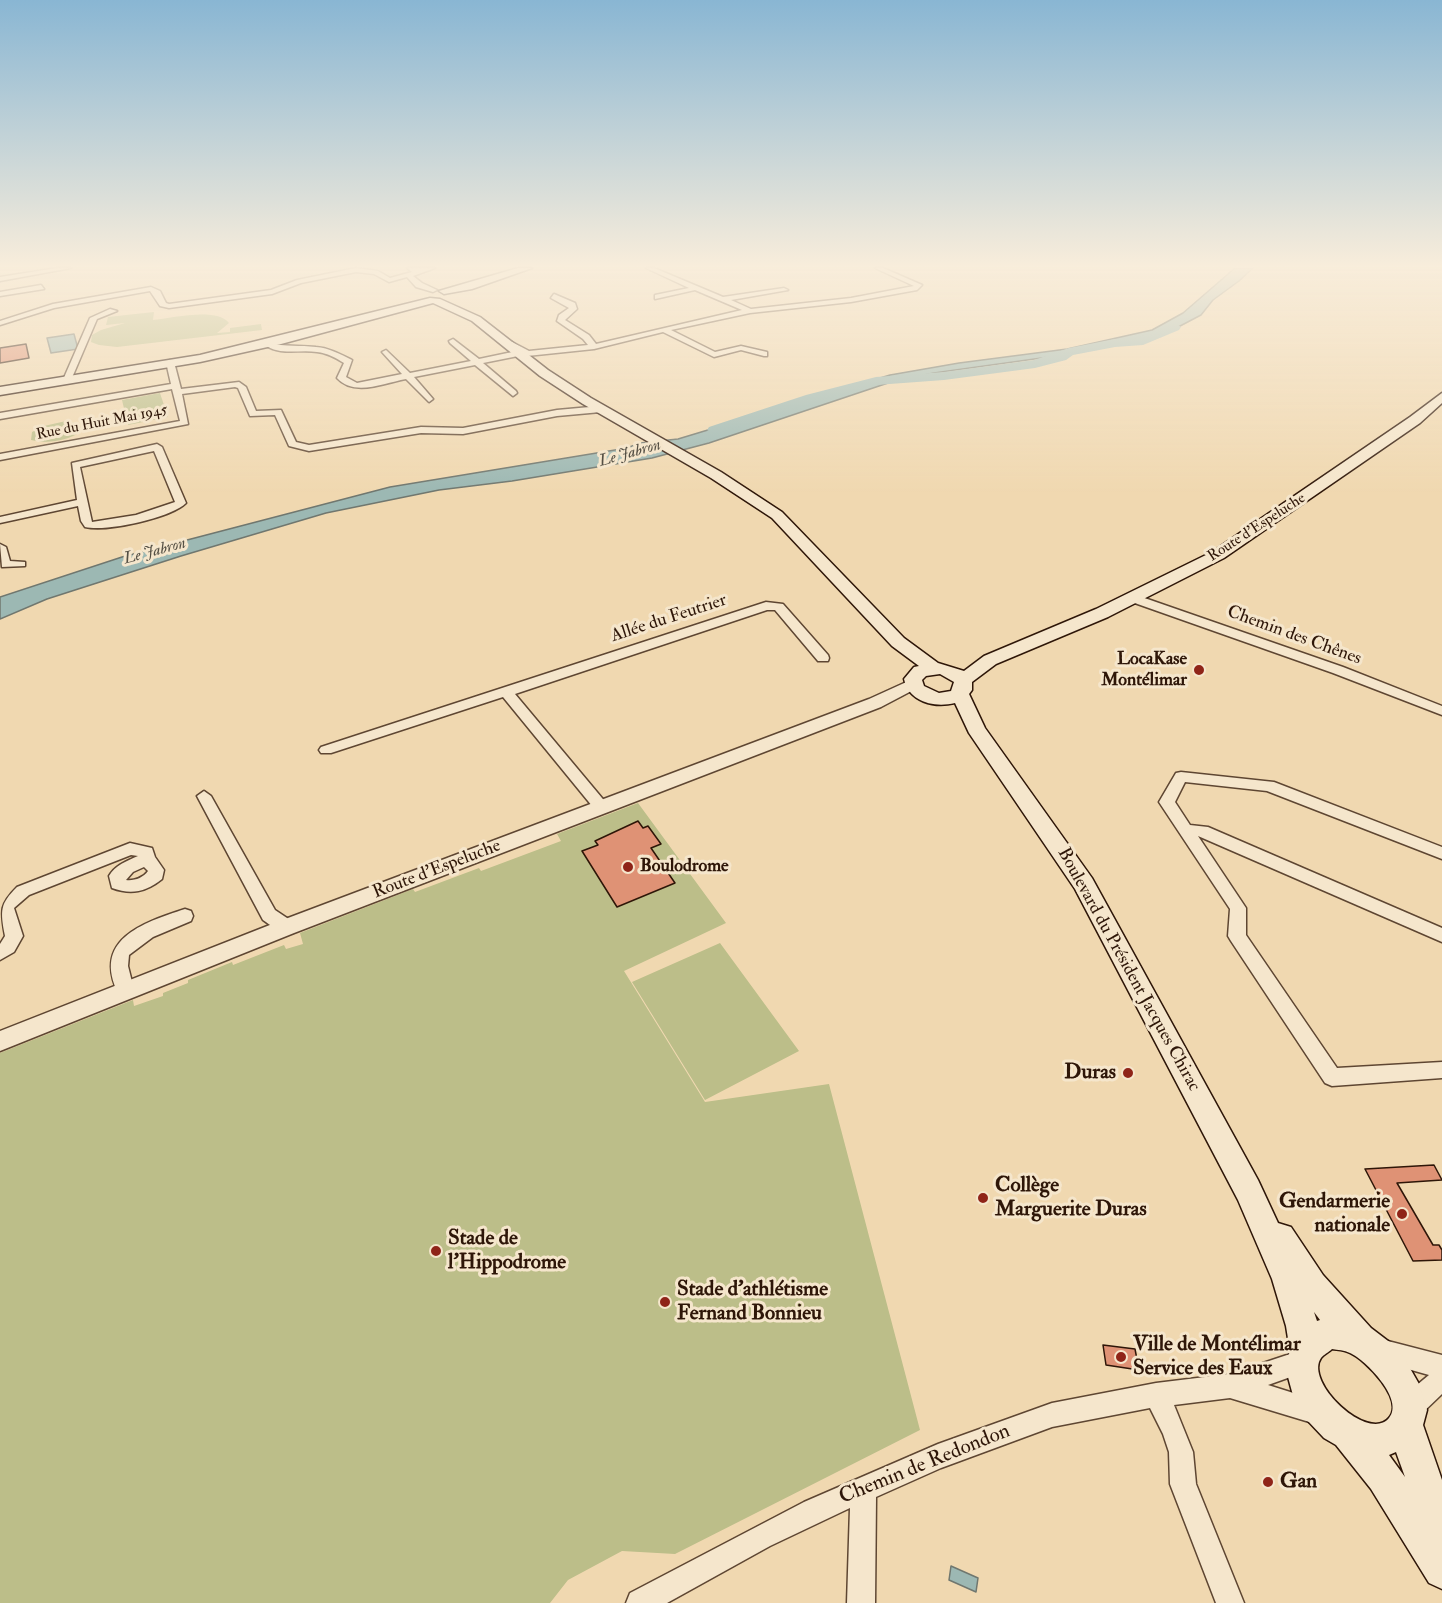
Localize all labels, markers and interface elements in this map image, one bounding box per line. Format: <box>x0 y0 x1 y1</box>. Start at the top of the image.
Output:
street label: Rue du Huit Mai 1945 <box>35 401 169 445</box>
water label: Le Jabron <box>597 436 663 472</box>
street label: Route d'Espeluche <box>1205 490 1309 566</box>
water label: Le Jabron <box>122 535 188 569</box>
street label: Allée du Feutrier <box>608 590 730 648</box>
street label: Chemin des Chênes <box>1224 602 1364 670</box>
place label: LocaKase Montélimar <box>1101 649 1187 692</box>
marker: LocaKase Montélimar <box>1192 663 1206 677</box>
street label: Route d'Espeluche <box>370 836 504 904</box>
street label: Boulevard du Président Jacques Chirac <box>1052 844 1204 1096</box>
place label: Boulodrome <box>640 856 729 878</box>
marker: Boulodrome <box>621 860 635 874</box>
place label: Duras <box>1064 1060 1116 1086</box>
marker: Duras <box>1121 1066 1135 1080</box>
place label: Collège Marguerite Duras <box>995 1173 1147 1223</box>
place label: Gendarmerie nationale <box>1279 1189 1390 1239</box>
marker: Collège Marguerite Duras <box>976 1191 990 1205</box>
marker: Gendarmerie nationale <box>1395 1207 1409 1221</box>
place label: Stade de l'Hippodrome <box>448 1226 566 1276</box>
marker: Stade de l'Hippodrome <box>429 1244 443 1258</box>
place label: Stade d'athlétisme Fernand Bonnieu <box>677 1277 828 1327</box>
marker: Stade d'athlétisme Fernand Bonnieu <box>658 1295 672 1309</box>
place label: Ville de Montélimar Service des Eaux <box>1133 1332 1301 1382</box>
marker: Ville de Montélimar Service des Eaux <box>1114 1350 1128 1364</box>
street label: Chemin de Redondon <box>836 1419 1014 1511</box>
place label: Gan <box>1280 1469 1317 1495</box>
marker: Gan <box>1261 1475 1275 1489</box>

